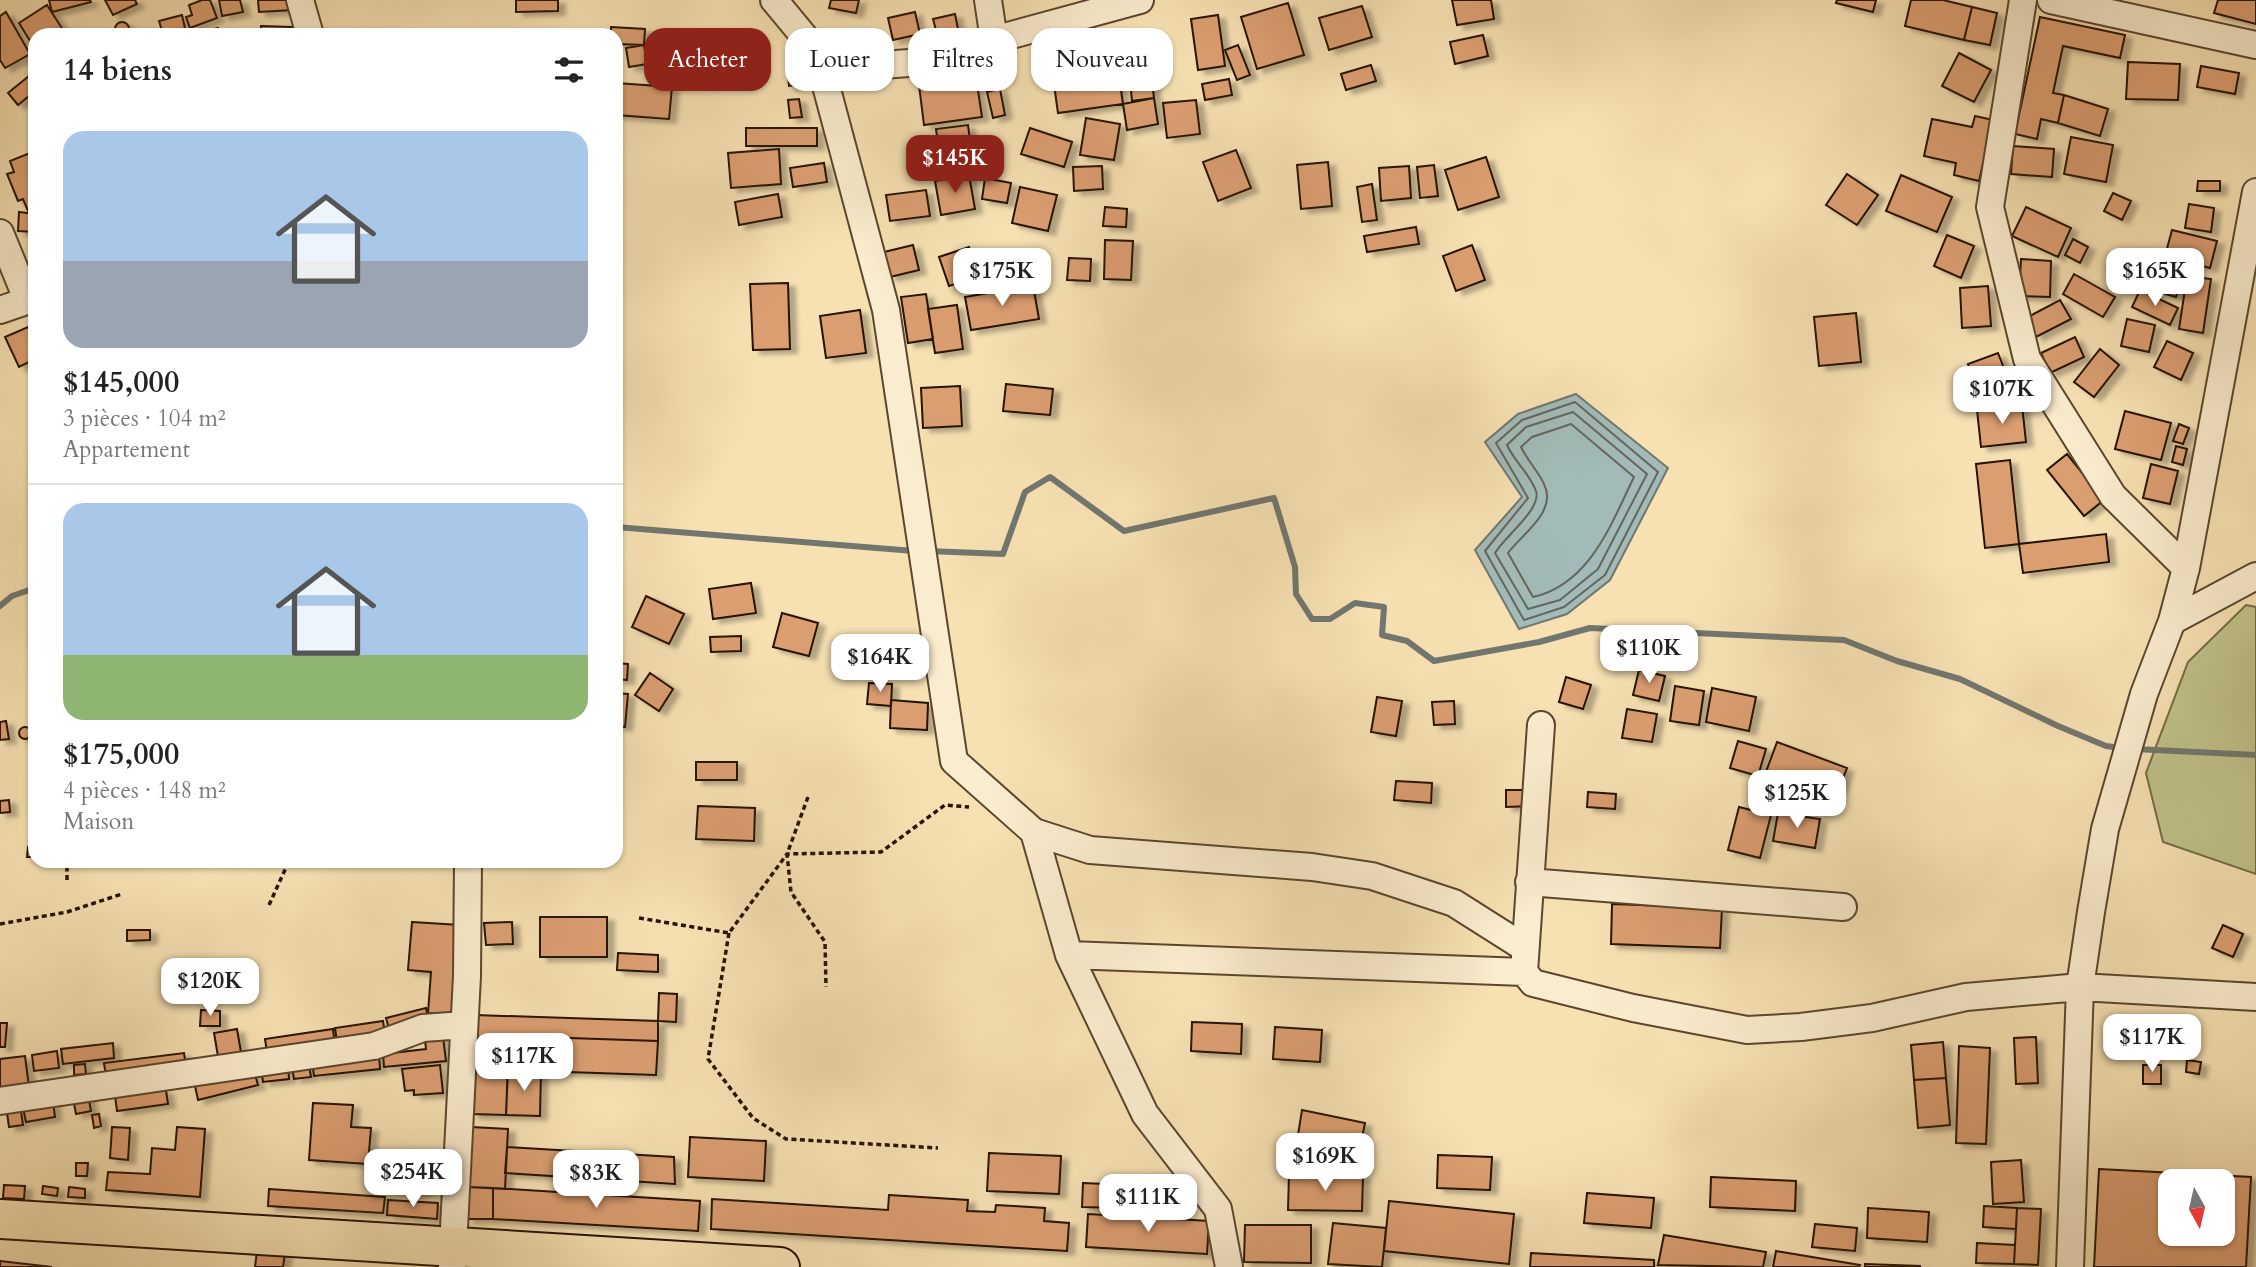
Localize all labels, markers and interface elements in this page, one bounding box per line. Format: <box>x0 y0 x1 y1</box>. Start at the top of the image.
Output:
chip: Acheter <box>644 28 771 91</box>
chip: Louer <box>785 28 894 91</box>
chip: Filtres <box>908 28 1017 91</box>
chip: Nouveau <box>1031 28 1173 91</box>
text: 14 biens <box>63 50 172 91</box>
icon: filters <box>550 51 588 89</box>
pin: $145K <box>906 136 1004 195</box>
text: $145K <box>922 142 988 173</box>
icon: home <box>263 176 389 302</box>
pin: $175K <box>953 248 1051 308</box>
pin: $165K <box>2106 248 2204 308</box>
text: $175K <box>969 255 1035 286</box>
text: $165K <box>2122 255 2188 286</box>
text: $145,000 <box>63 362 179 403</box>
pin: $107K <box>1953 366 2051 426</box>
text: $107K <box>1969 373 2035 404</box>
text: 3 pièces · 104 m² <box>63 403 226 434</box>
text: Appartement <box>63 434 190 465</box>
icon: home <box>263 548 389 674</box>
pin: $110K <box>1600 626 1698 685</box>
text: $110K <box>1616 632 1682 663</box>
pin: $164K <box>831 634 929 694</box>
text: $164K <box>847 641 913 672</box>
text: $175,000 <box>63 734 179 775</box>
pin: $125K <box>1748 770 1846 830</box>
text: 4 pièces · 148 m² <box>63 775 226 806</box>
text: $125K <box>1764 777 1830 808</box>
text: Maison <box>63 806 134 837</box>
pin: $120K <box>161 958 259 1018</box>
text: $120K <box>177 965 243 996</box>
pin: $117K <box>2103 1014 2201 1074</box>
text: $117K <box>2119 1021 2185 1052</box>
pin: $117K <box>475 1034 573 1093</box>
text: $117K <box>491 1040 557 1071</box>
pin: $169K <box>1276 1134 1374 1193</box>
text: $169K <box>1292 1140 1358 1171</box>
pin: $254K <box>364 1150 462 1209</box>
pin: $83K <box>555 1150 637 1210</box>
text: $254K <box>380 1156 446 1187</box>
text: $83K <box>569 1157 623 1188</box>
north arrow <box>2158 1169 2235 1246</box>
map controls <box>2158 1169 2235 1246</box>
pin: $111K <box>1099 1174 1197 1234</box>
text: $111K <box>1115 1181 1181 1212</box>

